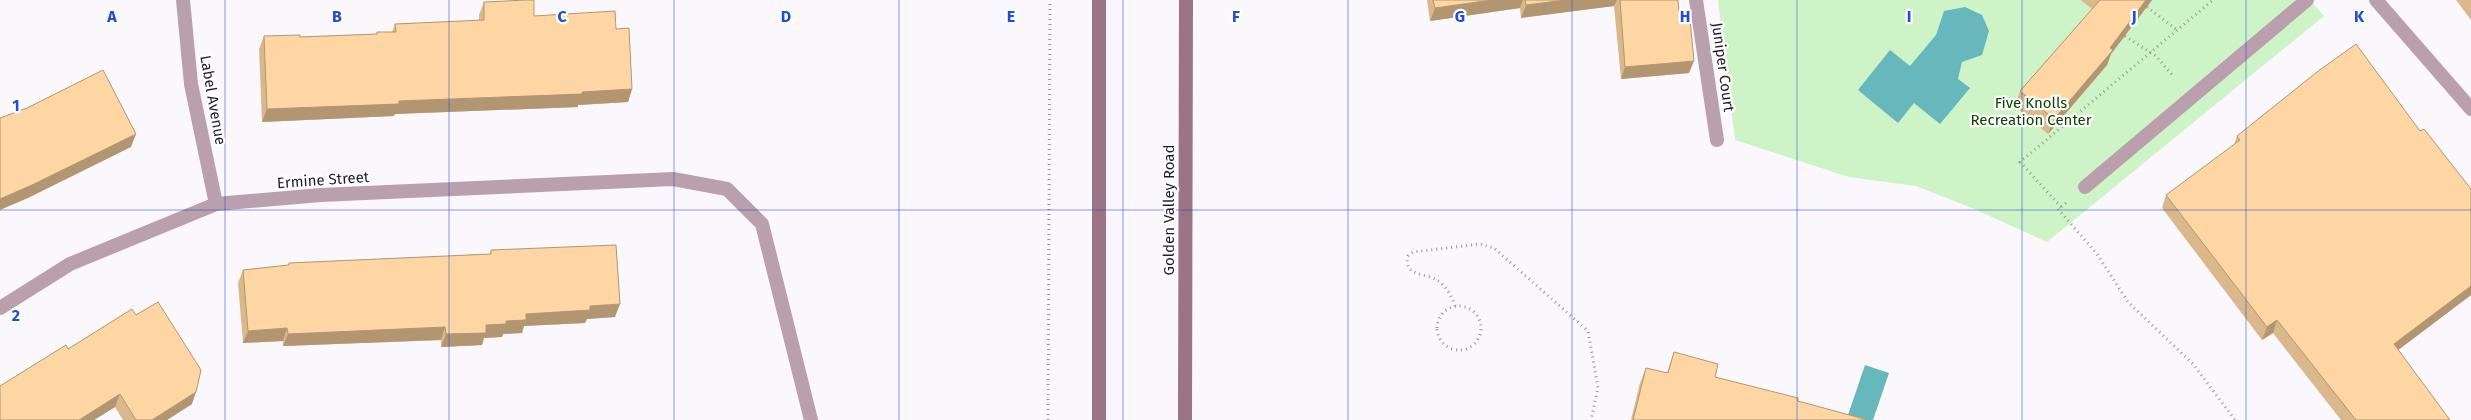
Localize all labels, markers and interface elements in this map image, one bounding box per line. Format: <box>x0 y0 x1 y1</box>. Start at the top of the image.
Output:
text: A <box>106 7 117 26</box>
text: B <box>332 7 342 26</box>
text: C <box>557 7 567 26</box>
text: D <box>781 7 791 26</box>
text: E <box>1007 7 1015 26</box>
text: F <box>1232 7 1240 26</box>
text: G <box>1455 7 1465 26</box>
text: H <box>1680 7 1690 26</box>
text: I <box>1907 7 1911 26</box>
text: J <box>2130 7 2137 26</box>
text: K <box>2354 7 2365 26</box>
street label: Juniper Court <box>1708 21 1738 113</box>
street label: Label Avenue <box>196 54 230 146</box>
park label: Five Knolls Recreation Center <box>1970 94 2092 129</box>
text: 1 <box>12 96 20 115</box>
street label: Golden Valley Road <box>1160 145 1178 275</box>
street label: Ermine Street <box>276 168 370 192</box>
text: 2 <box>12 306 20 325</box>

